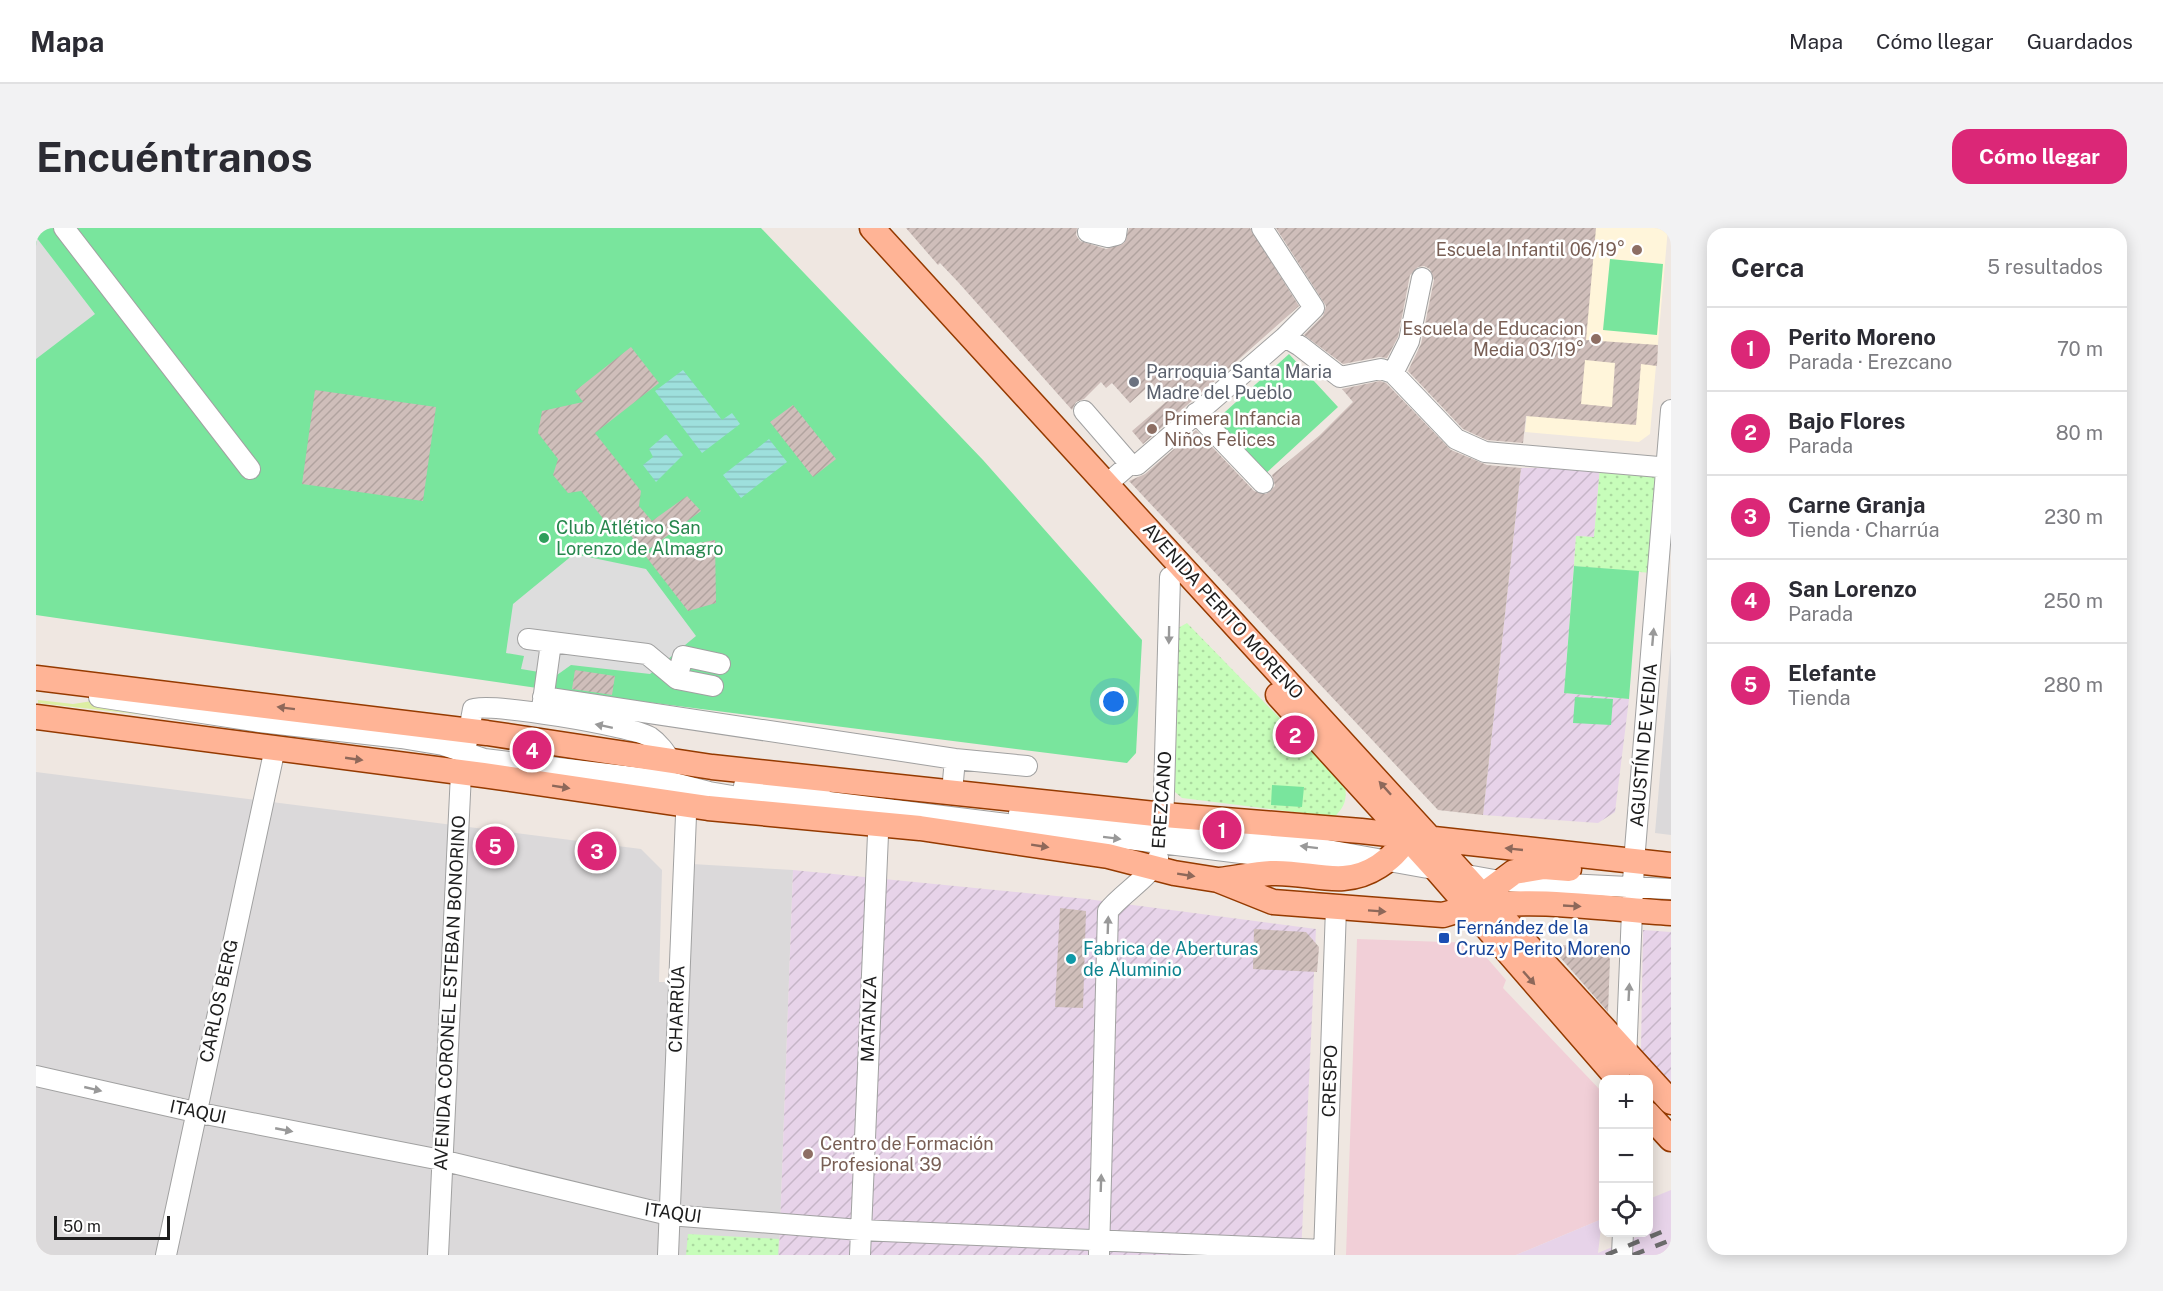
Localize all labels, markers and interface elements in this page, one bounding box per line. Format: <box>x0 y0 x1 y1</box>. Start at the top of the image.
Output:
text: Mapa <box>30 25 104 58</box>
text: Mapa <box>1789 29 1843 54</box>
text: Cómo llegar <box>1876 29 1994 54</box>
text: Guardados <box>2027 29 2133 54</box>
button: Cómo llegar <box>1952 129 2127 184</box>
text: Encuéntranos <box>36 132 313 181</box>
place label: Escuela Infantil 06/19° <box>1436 239 1625 260</box>
marker: Escuela Infantil 06/19° <box>1630 243 1644 257</box>
text: Cerca <box>1731 252 1804 283</box>
text: 5 resultados <box>1987 255 2103 279</box>
place label: Escuela de Educacion Media 03/19° <box>1402 318 1584 360</box>
text: Perito Moreno <box>1788 324 1936 350</box>
marker: Escuela de Educacion Media 03/19° <box>1589 332 1603 346</box>
text: 1 <box>1746 337 1755 361</box>
text: 70 m <box>2057 337 2103 361</box>
text: Parada · Erezcano <box>1788 350 1952 374</box>
place label: Parroquia Santa Maria Madre del Pueblo <box>1146 361 1332 403</box>
marker: Parroquia Santa Maria Madre del Pueblo <box>1127 375 1141 389</box>
place label: Primera Infancia Niños Felices <box>1164 408 1301 450</box>
text: Bajo Flores <box>1788 408 1905 434</box>
text: 2 <box>1744 421 1757 445</box>
text: 80 m <box>2056 421 2103 445</box>
marker: Primera Infancia Niños Felices <box>1145 422 1159 436</box>
text: Parada <box>1788 434 1853 458</box>
text: Carne Granja <box>1788 492 1925 518</box>
text: 3 <box>1744 505 1757 529</box>
text: 230 m <box>2044 505 2103 529</box>
place label: Club Atlético San Lorenzo de Almagro <box>556 517 724 559</box>
street label: AVENIDA PERITO MORENO <box>1139 518 1308 703</box>
text: Tienda · Charrúa <box>1788 518 1940 542</box>
marker: Club Atlético San Lorenzo de Almagro <box>537 531 551 545</box>
text: San Lorenzo <box>1788 576 1917 602</box>
text: 4 <box>1744 589 1757 613</box>
text: 250 m <box>2044 589 2103 613</box>
text: Parada <box>1788 602 1853 626</box>
one-way arrow <box>1164 626 1174 645</box>
one-way arrow <box>1648 627 1658 646</box>
text: Elefante <box>1788 660 1876 686</box>
street label: AGUSTÍN DE VEDIA <box>1625 662 1661 828</box>
text: 5 <box>1744 673 1757 697</box>
text: 280 m <box>2044 673 2103 697</box>
text: Tienda <box>1788 686 1851 710</box>
your location <box>1099 687 1128 716</box>
one-way arrow <box>276 704 295 713</box>
pin: 2 <box>1276 712 1314 758</box>
one-way arrow <box>594 721 613 730</box>
pin: 4 <box>512 728 552 772</box>
street label: EREZCANO <box>1148 750 1175 849</box>
one-way arrow <box>344 754 363 764</box>
one-way arrow <box>1378 780 1392 795</box>
one-way arrow <box>551 782 570 791</box>
pin: 1 <box>1202 808 1242 852</box>
street label: AVENIDA CORONEL ESTEBAN BONORINO <box>430 815 469 1171</box>
pin: 5 <box>476 824 514 868</box>
pin: 3 <box>578 828 616 874</box>
one-way arrow <box>1103 834 1122 843</box>
one-way arrow <box>1031 842 1050 851</box>
one-way arrow <box>1300 842 1319 851</box>
one-way arrow <box>1504 844 1523 854</box>
one-way arrow <box>1176 871 1195 880</box>
one-way arrow <box>1562 902 1581 911</box>
one-way arrow <box>1367 906 1386 915</box>
one-way arrow <box>1103 916 1113 935</box>
place label: Fernández de la Cruz y Perito Moreno <box>1456 917 1631 959</box>
marker: Fernández de la Cruz y Perito Moreno <box>1437 931 1451 945</box>
street label: CARLOS BERG <box>195 937 242 1064</box>
place label: Fabrica de Aberturas de Aluminio <box>1083 938 1258 980</box>
marker: Fabrica de Aberturas de Aluminio <box>1064 952 1078 966</box>
street label: CHARRÚA <box>663 965 689 1053</box>
one-way arrow <box>1522 970 1535 985</box>
street label: MATANZA <box>856 975 881 1063</box>
one-way arrow <box>1624 982 1633 1001</box>
street label: CRESPO <box>1318 1044 1341 1118</box>
map controls <box>1599 1075 1653 1237</box>
button: + <box>1599 1075 1653 1129</box>
one-way arrow <box>84 1084 102 1094</box>
street label: ITAQUI <box>168 1095 228 1128</box>
one-way arrow <box>274 1126 293 1135</box>
button: − <box>1599 1129 1653 1183</box>
place label: Centro de Formación Profesional 39 <box>820 1133 994 1175</box>
marker: Centro de Formación Profesional 39 <box>801 1147 815 1161</box>
one-way arrow <box>1096 1174 1106 1193</box>
button: locate <box>1599 1183 1653 1237</box>
street label: ITAQUI <box>643 1198 703 1227</box>
scale bar <box>54 1213 170 1240</box>
text: 50 m <box>63 1217 101 1236</box>

